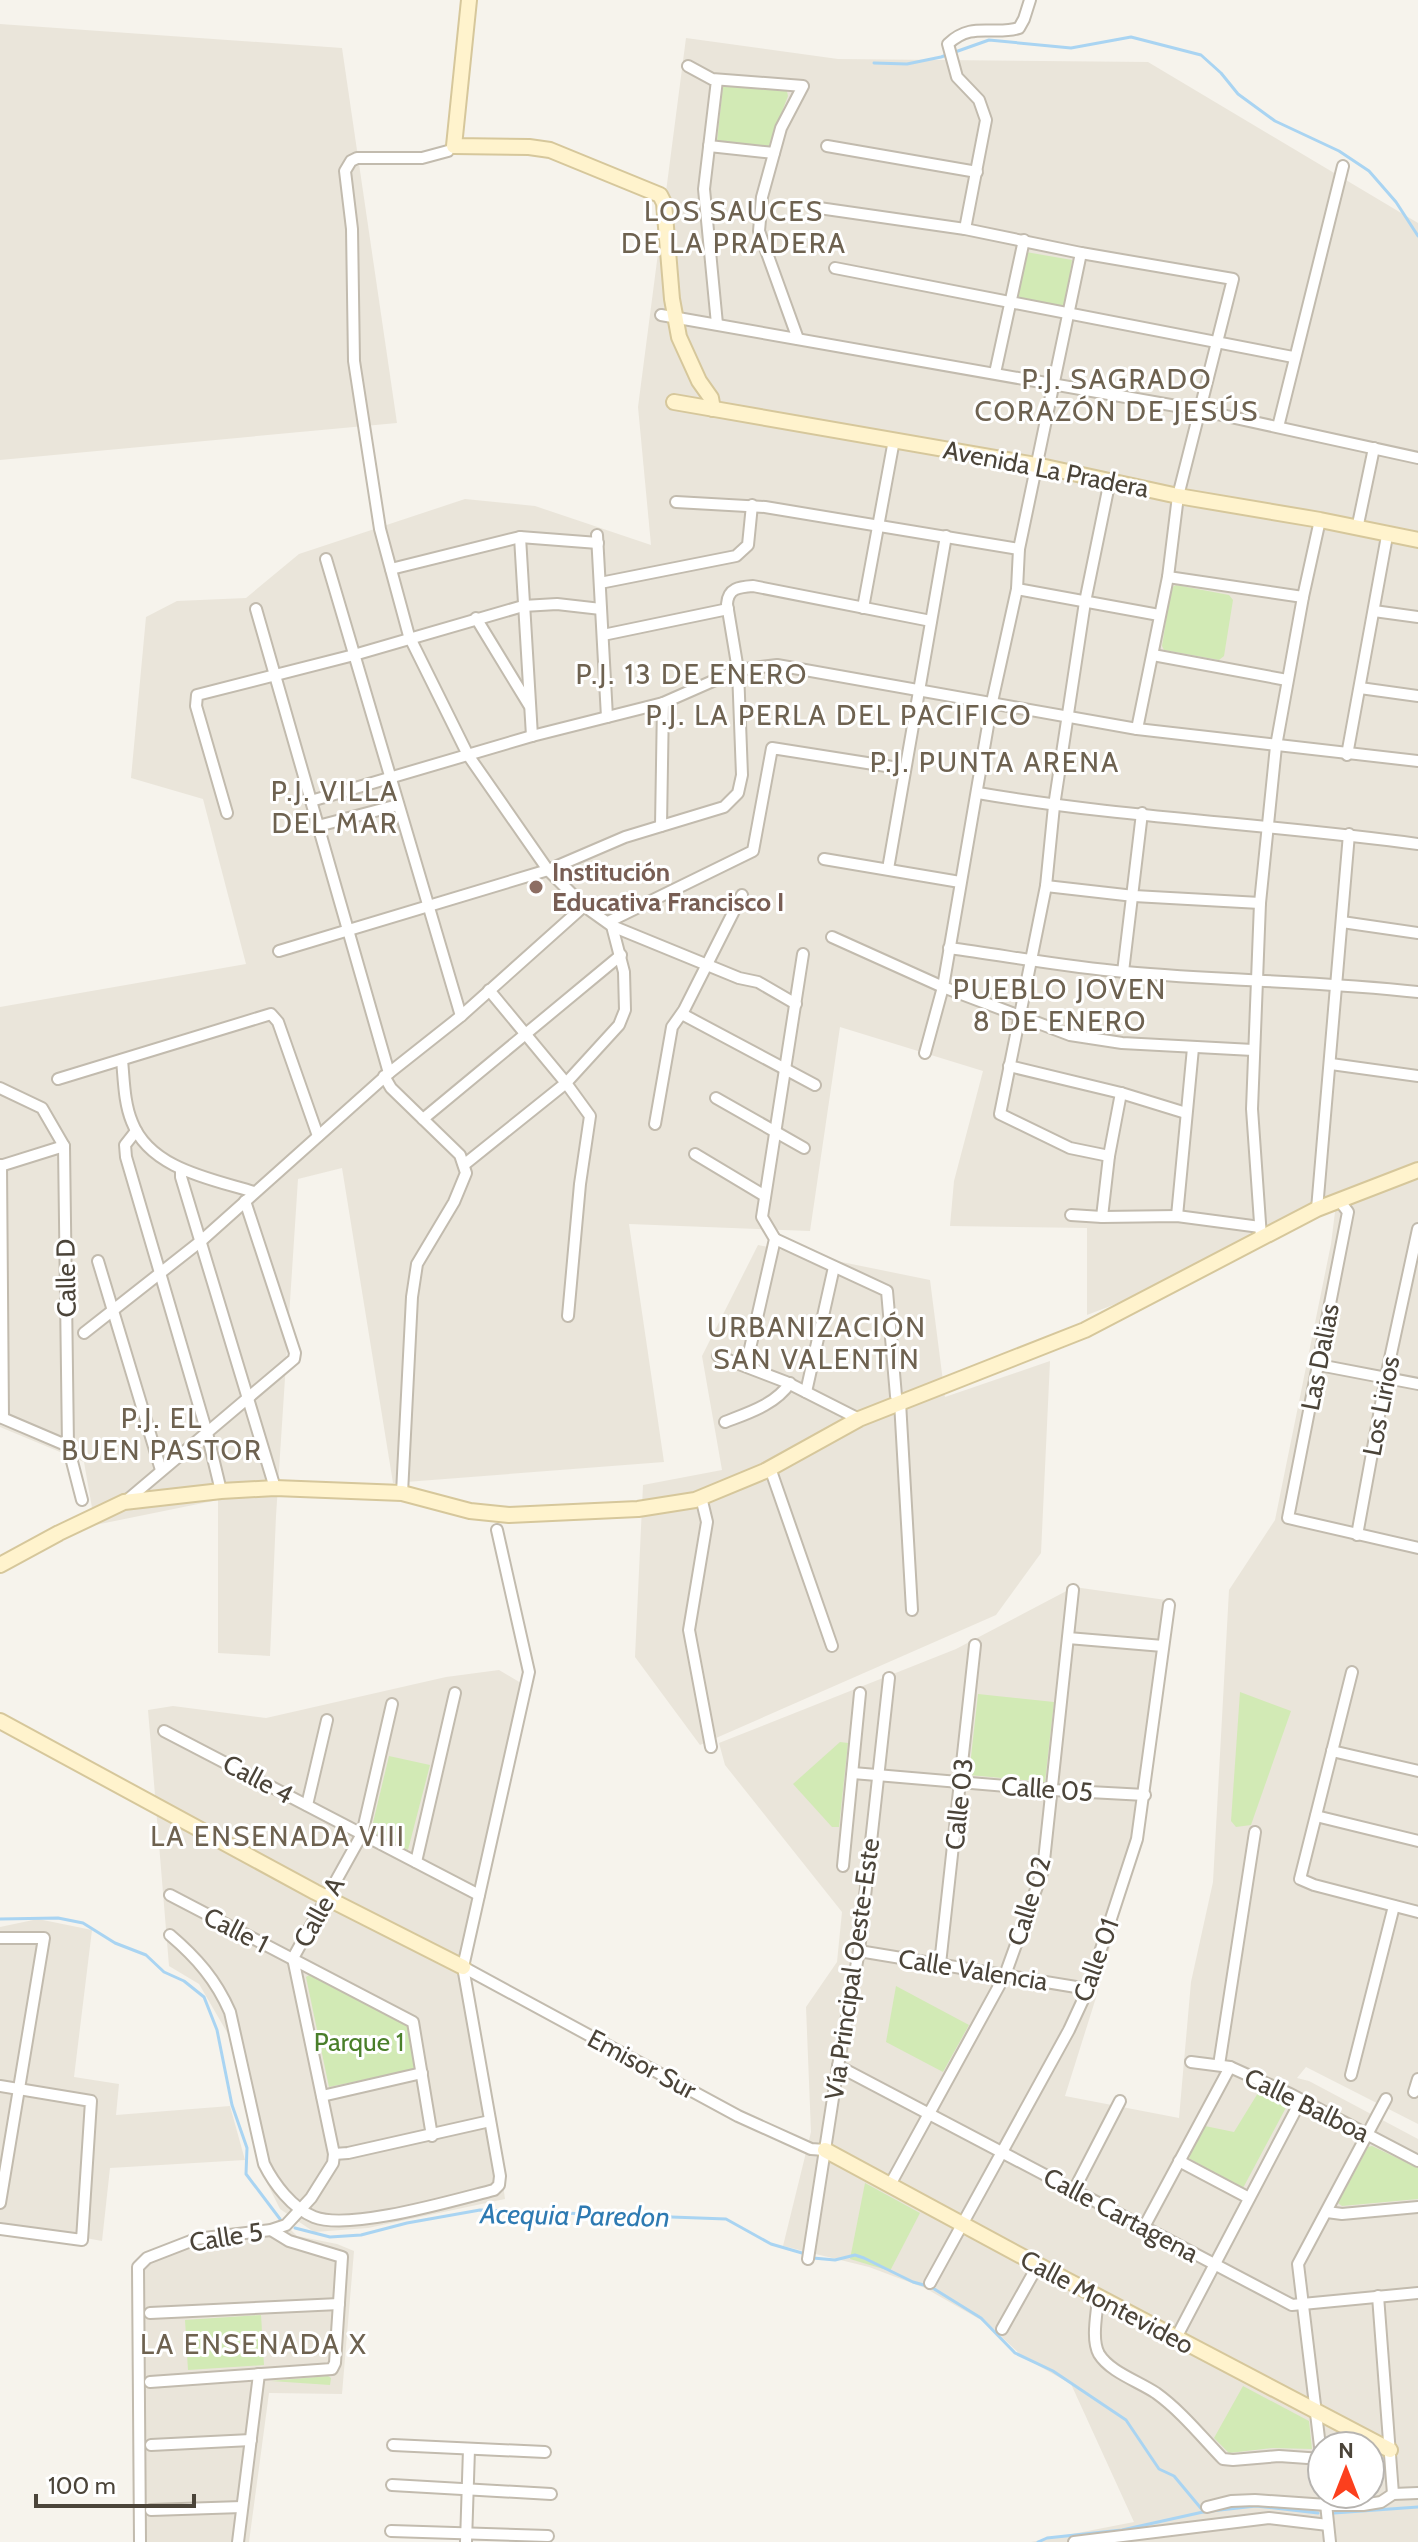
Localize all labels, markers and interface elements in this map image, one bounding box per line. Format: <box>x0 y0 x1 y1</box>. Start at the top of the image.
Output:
district label: LOS SAUCES DE LA PRADERA <box>621 194 847 260</box>
district label: P.J. SAGRADO CORAZÓN DE JESÚS <box>975 362 1259 428</box>
street label: Avenida La Pradera <box>941 433 1152 505</box>
district label: P.J. 13 DE ENERO <box>576 657 808 691</box>
district label: P.J. LA PERLA DEL PACIFICO <box>645 698 1033 732</box>
district label: P.J. PUNTA ARENA <box>870 745 1120 779</box>
district label: P.J. VILLA DEL MAR <box>271 774 399 840</box>
place label: Institución Educativa Francisco I <box>552 856 784 918</box>
marker: Institución Educativa Francisco I <box>527 878 545 896</box>
district label: PUEBLO JOVEN 8 DE ENERO <box>953 972 1167 1038</box>
street label: Calle D <box>49 1238 83 1318</box>
street label: Las Dalias <box>1294 1301 1346 1413</box>
district label: URBANIZACIÓN SAN VALENTÍN <box>707 1310 927 1376</box>
street label: Los Lirios <box>1356 1353 1406 1459</box>
district label: P.J. EL BUEN PASTOR <box>61 1401 263 1467</box>
street label: Calle 4 <box>217 1747 299 1811</box>
street label: Calle 03 <box>938 1757 980 1851</box>
street label: Calle 05 <box>1000 1770 1094 1808</box>
district label: LA ENSENADA VIII <box>150 1819 406 1853</box>
street label: Vía Principal Oeste-Este <box>818 1836 886 2102</box>
street label: Calle 02 <box>1000 1853 1058 1949</box>
street label: Calle A <box>287 1871 351 1953</box>
street label: Calle 1 <box>198 1900 274 1960</box>
street label: Calle 01 <box>1066 1914 1126 2006</box>
street label: Calle Valencia <box>896 1942 1050 1998</box>
street label: Emisor Sur <box>582 2022 703 2106</box>
park label: Parque 1 <box>314 2026 404 2058</box>
street label: Calle Balboa <box>1239 2061 1375 2149</box>
street label: Calle Cartagena <box>1038 2161 1204 2270</box>
water label: Acequia Paredon <box>478 2196 670 2234</box>
street label: Calle 5 <box>187 2215 265 2259</box>
street label: Calle Montevideo <box>1015 2243 1199 2361</box>
district label: LA ENSENADA X <box>140 2327 368 2361</box>
north arrow <box>1306 2430 1386 2510</box>
text: N <box>1338 2437 1354 2464</box>
scale bar <box>36 2458 194 2508</box>
text: 100 m <box>48 2471 116 2500</box>

